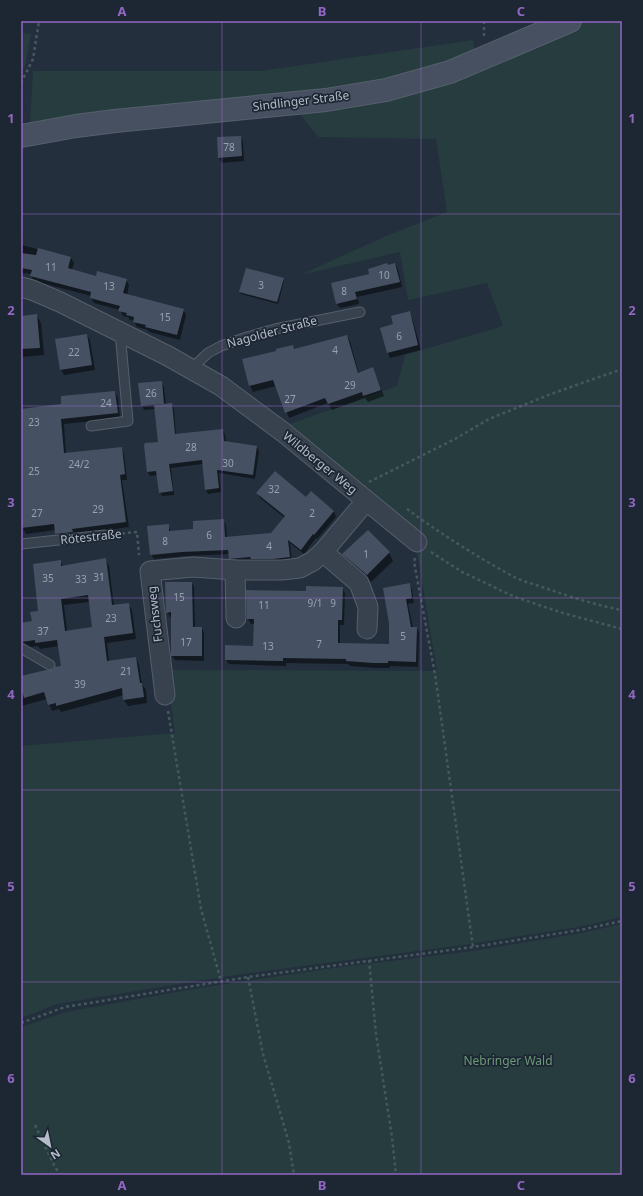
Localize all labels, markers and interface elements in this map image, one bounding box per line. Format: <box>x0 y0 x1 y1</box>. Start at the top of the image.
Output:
text: A <box>118 2 127 20</box>
text: B <box>318 2 326 20</box>
text: C <box>517 2 525 20</box>
street label: Sindlinger Straße <box>252 86 350 115</box>
text: 1 <box>7 109 15 127</box>
text: 1 <box>628 109 636 127</box>
house number: 78 <box>223 140 235 154</box>
house number: 11 <box>45 260 57 274</box>
house number: 10 <box>378 268 390 282</box>
house number: 3 <box>258 278 264 292</box>
house number: 13 <box>103 279 115 293</box>
house number: 8 <box>341 284 347 298</box>
text: 2 <box>7 301 15 319</box>
text: 2 <box>628 301 636 319</box>
house number: 15 <box>159 310 171 324</box>
street label: Nagolder Straße <box>225 311 319 352</box>
house number: 6 <box>396 329 402 343</box>
house number: 4 <box>332 343 338 357</box>
house number: 22 <box>68 345 80 359</box>
house number: 29 <box>344 378 356 392</box>
house number: 26 <box>145 386 157 400</box>
house number: 27 <box>284 392 296 406</box>
house number: 24 <box>100 396 112 410</box>
house number: 23 <box>28 415 40 429</box>
street label: Wildberger Weg <box>280 427 361 498</box>
house number: 28 <box>185 440 197 454</box>
house number: 30 <box>222 456 234 470</box>
house number: 24/2 <box>69 457 90 471</box>
house number: 25 <box>28 464 40 478</box>
house number: 32 <box>268 482 280 496</box>
text: 3 <box>7 493 15 511</box>
text: 3 <box>628 493 636 511</box>
house number: 29 <box>92 502 104 516</box>
house number: 27 <box>31 506 43 520</box>
house number: 2 <box>309 506 315 520</box>
street label: Rötestraße <box>59 525 123 548</box>
house number: 6 <box>206 528 212 542</box>
house number: 8 <box>162 534 168 548</box>
house number: 4 <box>266 539 272 553</box>
house number: 1 <box>363 547 369 561</box>
house number: 31 <box>93 570 105 584</box>
house number: 35 <box>42 571 54 585</box>
house number: 33 <box>75 572 87 586</box>
street label: Fuchsweg <box>143 585 166 643</box>
house number: 15 <box>173 590 185 604</box>
house number: 9/1 <box>307 596 323 610</box>
house number: 9 <box>330 596 336 610</box>
house number: 11 <box>258 598 270 612</box>
house number: 23 <box>105 611 117 625</box>
house number: 37 <box>37 624 49 638</box>
house number: 5 <box>400 629 406 643</box>
house number: 17 <box>180 635 192 649</box>
house number: 7 <box>316 637 322 651</box>
house number: 13 <box>262 639 274 653</box>
house number: 21 <box>120 664 132 678</box>
house number: 39 <box>74 677 86 691</box>
text: 4 <box>7 685 15 703</box>
text: 4 <box>628 685 636 703</box>
text: 5 <box>7 877 15 895</box>
text: 5 <box>628 877 636 895</box>
park label: Nebringer Wald <box>463 1052 553 1069</box>
text: 6 <box>7 1069 15 1087</box>
text: 6 <box>628 1069 636 1087</box>
north arrow <box>30 1126 70 1166</box>
text: N <box>48 1146 64 1164</box>
text: A <box>118 1176 127 1194</box>
text: B <box>318 1176 326 1194</box>
text: C <box>517 1176 525 1194</box>

